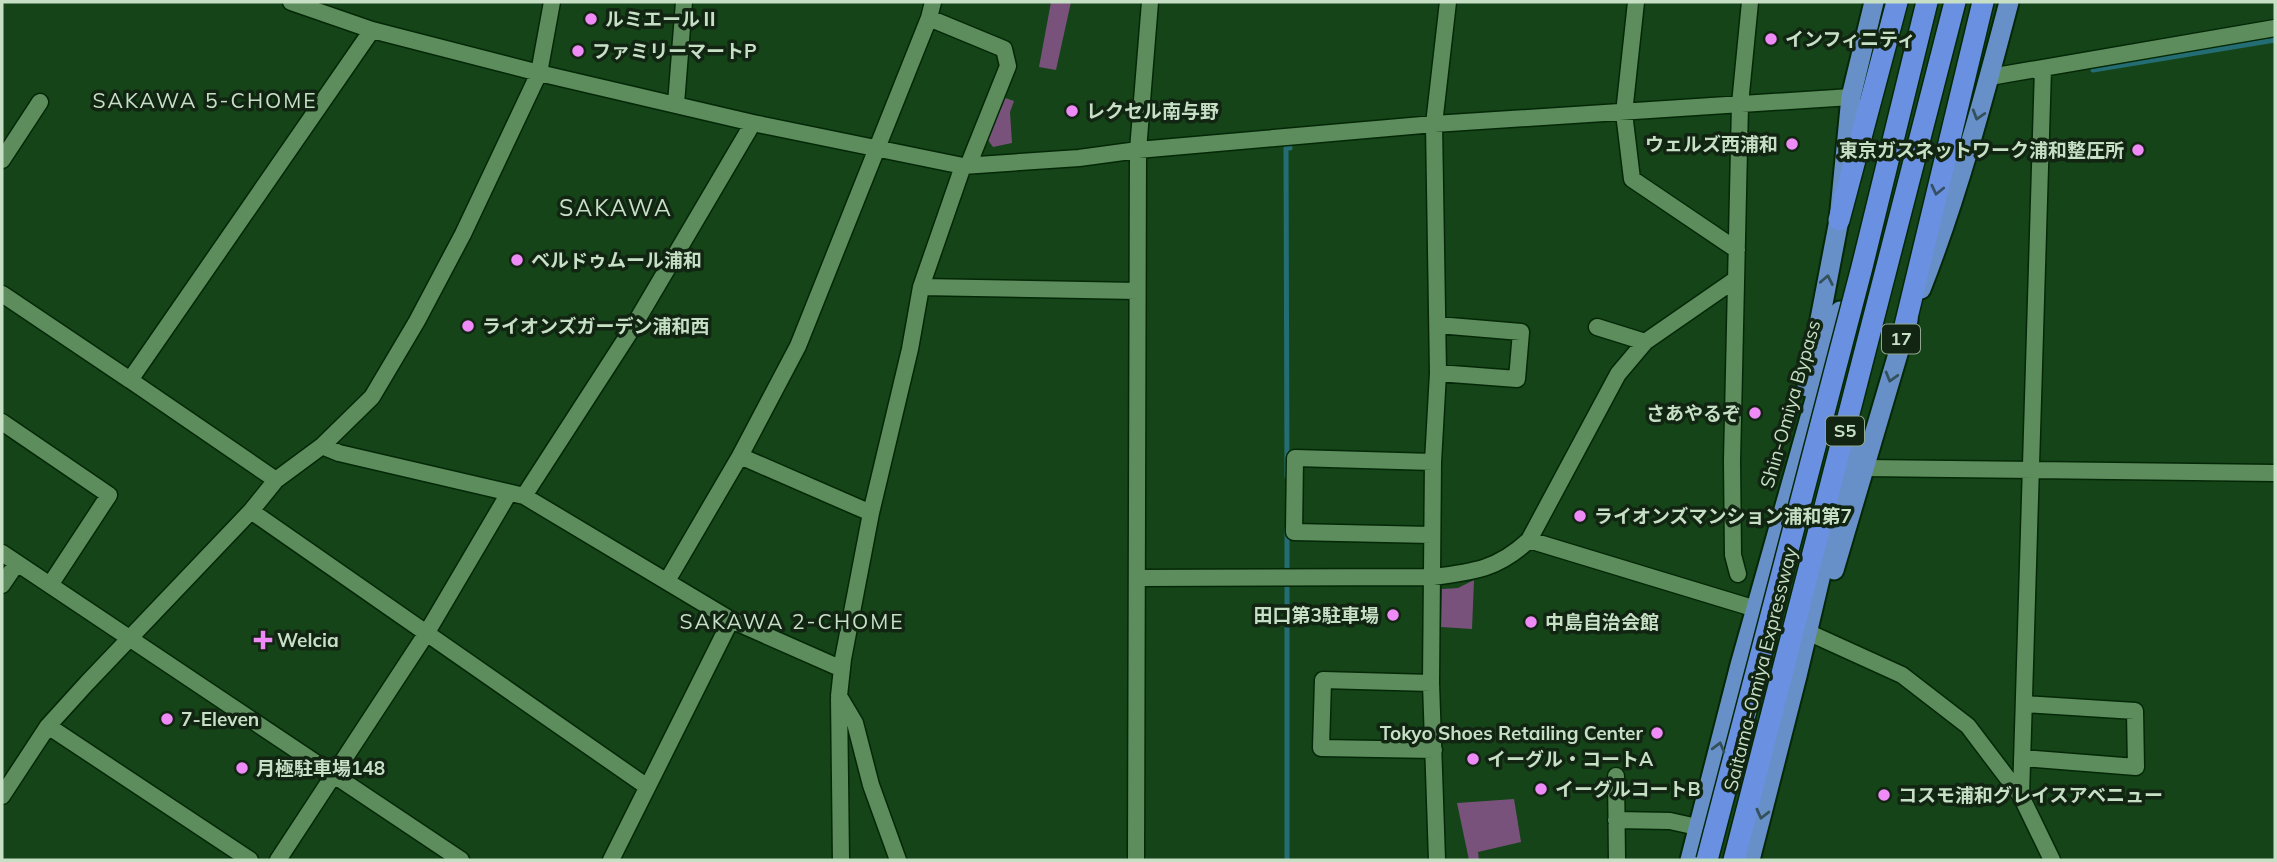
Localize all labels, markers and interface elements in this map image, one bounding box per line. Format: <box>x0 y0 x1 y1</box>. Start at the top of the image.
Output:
place label: ルミエールⅡ <box>605 7 719 31</box>
marker: ルミエールⅡ <box>583 11 599 27</box>
place label: インフィニティ <box>1785 27 1916 51</box>
marker: インフィニティ <box>1763 31 1779 47</box>
place label: ファミリーマートP <box>592 39 757 63</box>
marker: ファミリーマートP <box>570 43 586 59</box>
district label: SAKAWA 5-CHOME <box>92 87 318 113</box>
place label: レクセル南与野 <box>1086 99 1219 123</box>
marker: レクセル南与野 <box>1064 103 1080 119</box>
one-way arrow <box>1971 108 1986 120</box>
place label: ウェルズ西浦和 <box>1645 132 1778 156</box>
marker: ウェルズ西浦和 <box>1784 136 1800 152</box>
place label: 東京ガスネットワーク浦和整圧所 <box>1839 138 2124 162</box>
marker: 東京ガスネットワーク浦和整圧所 <box>2130 142 2146 158</box>
one-way arrow <box>1931 184 1945 196</box>
district label: SAKAWA <box>559 193 673 222</box>
place label: ベルドゥムール浦和 <box>531 248 702 272</box>
marker: ベルドゥムール浦和 <box>509 252 525 268</box>
one-way arrow <box>1819 274 1834 286</box>
place label: ライオンズガーデン浦和西 <box>482 314 710 338</box>
street label: Shin-Omiya Bypass <box>1755 317 1825 491</box>
marker: ライオンズガーデン浦和西 <box>460 318 476 334</box>
road number: 17 <box>1882 324 1920 354</box>
one-way arrow <box>1884 371 1899 383</box>
place label: さあやるぞ <box>1646 401 1741 425</box>
marker: さあやるぞ <box>1747 405 1763 421</box>
road number: S5 <box>1826 416 1864 446</box>
place label: ライオンズマンション浦和第7 <box>1594 504 1852 528</box>
marker: ライオンズマンション浦和第7 <box>1572 508 1588 524</box>
street label: Saitama-Omiya Expressway <box>1718 545 1802 793</box>
place label: 田口第3駐車場 <box>1254 603 1379 627</box>
marker: 田口第3駐車場 <box>1385 607 1401 623</box>
district label: SAKAWA 2-CHOME <box>679 608 905 634</box>
place label: 中島自治会館 <box>1545 610 1659 634</box>
marker: 中島自治会館 <box>1523 614 1539 630</box>
place label: Welcia <box>277 628 339 652</box>
marker: Welcia <box>255 632 271 648</box>
place label: 7-Eleven <box>181 707 259 731</box>
marker: 7-Eleven <box>159 711 175 727</box>
place label: Tokyo Shoes Retailing Center <box>1380 721 1644 745</box>
marker: Tokyo Shoes Retailing Center <box>1649 725 1665 741</box>
one-way arrow <box>1710 741 1725 753</box>
place label: イーグル・コートA <box>1487 747 1654 771</box>
marker: イーグル・コートA <box>1465 751 1481 767</box>
place label: 月極駐車場148 <box>256 756 385 780</box>
marker: 月極駐車場148 <box>234 760 250 776</box>
place label: イーグルコートB <box>1555 777 1701 801</box>
marker: イーグルコートB <box>1533 781 1549 797</box>
place label: コスモ浦和グレイスアベニュー <box>1898 783 2163 807</box>
marker: コスモ浦和グレイスアベニュー <box>1876 787 1892 803</box>
one-way arrow <box>1756 808 1770 820</box>

